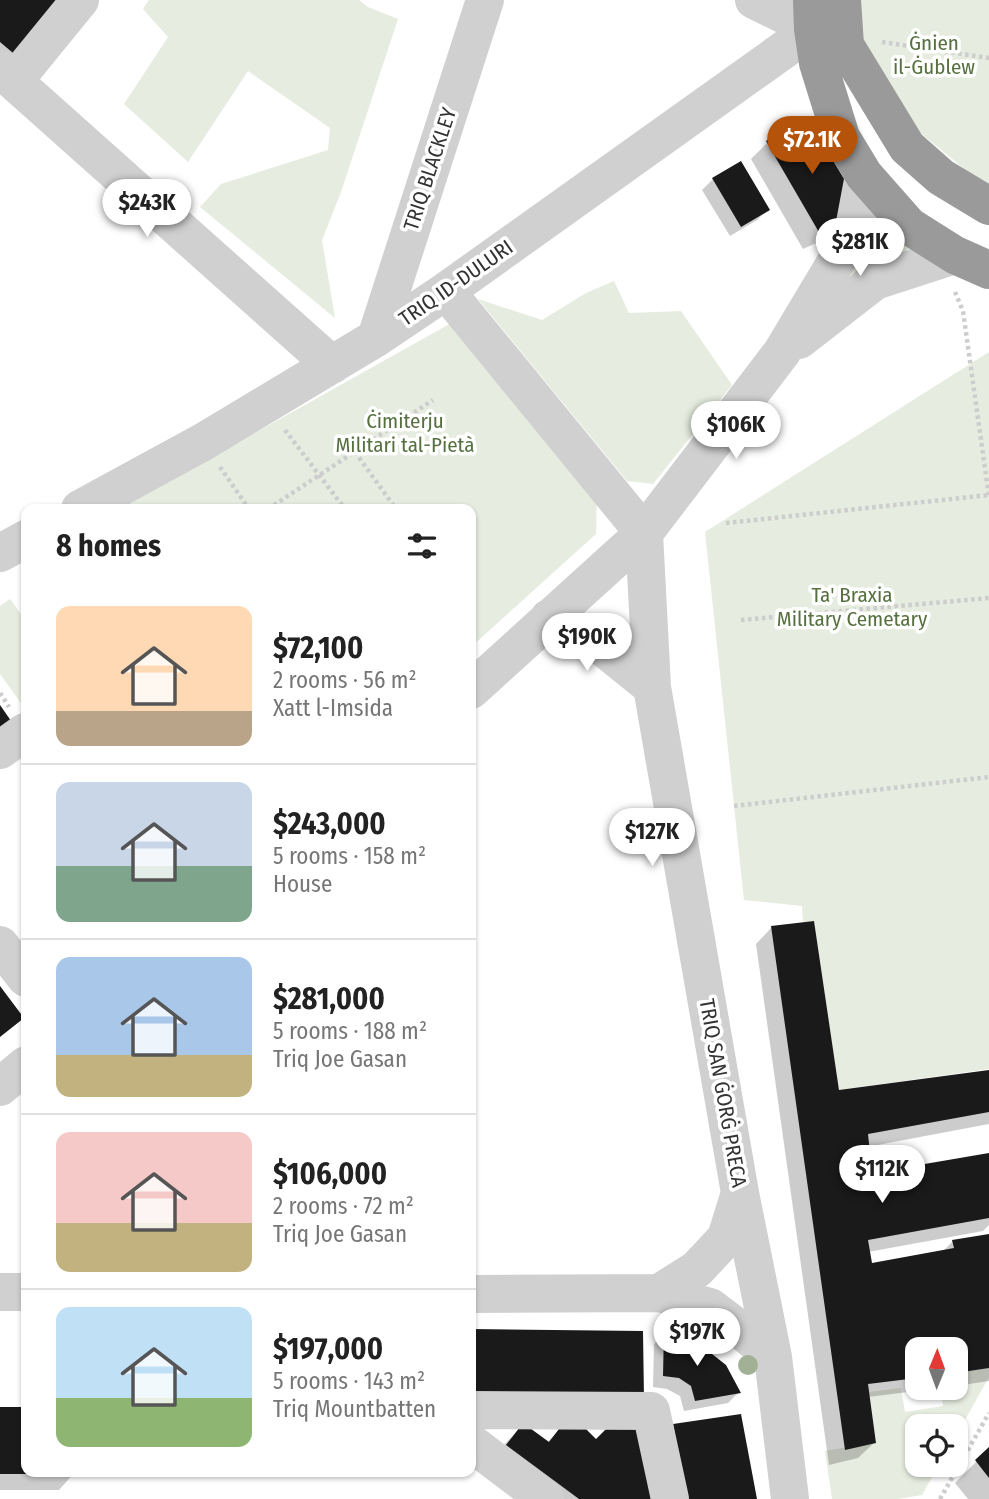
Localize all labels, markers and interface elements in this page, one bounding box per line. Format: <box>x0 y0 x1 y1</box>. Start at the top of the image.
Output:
park label: Ġnien il-Ġublew <box>893 30 975 80</box>
street label: TRIQ BLACKLEY <box>398 104 462 234</box>
pin: $72.1K <box>755 116 869 176</box>
text: $72.1K <box>783 125 841 153</box>
pin: $243K <box>98 180 196 239</box>
text: $243K <box>118 188 176 216</box>
pin: $281K <box>811 218 909 278</box>
text: $281K <box>832 227 888 255</box>
street label: TRIQ ID-DULURI <box>394 234 518 332</box>
pin: $106K <box>687 402 785 461</box>
park label: Ċimiterju Militari tal-Pietà <box>335 408 475 458</box>
text: $106K <box>707 410 765 438</box>
icon: filters <box>403 527 441 565</box>
text: 8 homes <box>56 528 161 564</box>
park label: Ta' Braxia Military Cemetary <box>777 582 928 632</box>
pin: $190K <box>538 614 636 673</box>
text: $190K <box>558 622 616 650</box>
text: $72,100 <box>273 630 363 666</box>
icon: home <box>112 634 196 718</box>
text: 2 rooms · 56 m² <box>273 666 417 694</box>
text: Xatt l-Imsida <box>273 694 393 722</box>
text: $243,000 <box>273 806 386 842</box>
pin: $127K <box>603 808 701 868</box>
icon: home <box>112 810 196 894</box>
text: $127K <box>625 817 679 845</box>
text: 5 rooms · 158 m² <box>273 842 426 870</box>
text: House <box>273 870 332 898</box>
text: $281,000 <box>273 981 385 1017</box>
icon: home <box>112 985 196 1069</box>
street label: TRIQ SAN ĠORĠ PRECA <box>694 997 752 1189</box>
text: 5 rooms · 188 m² <box>273 1017 427 1045</box>
text: Triq Joe Gasan <box>273 1045 407 1073</box>
pin: $112K <box>833 1146 931 1205</box>
text: $112K <box>855 1154 909 1182</box>
text: $106,000 <box>273 1156 387 1192</box>
icon: home <box>112 1160 196 1244</box>
text: 2 rooms · 72 m² <box>273 1192 414 1220</box>
text: Triq Joe Gasan <box>273 1220 407 1248</box>
pin: $197K <box>648 1308 746 1368</box>
text: $197K <box>669 1317 725 1345</box>
text: $197,000 <box>273 1331 383 1367</box>
icon: home <box>112 1335 196 1419</box>
north arrow <box>905 1337 968 1400</box>
map controls <box>905 1337 968 1477</box>
text: 5 rooms · 143 m² <box>273 1367 425 1395</box>
text: Triq Mountbatten <box>273 1395 436 1423</box>
button: locate <box>905 1414 968 1477</box>

